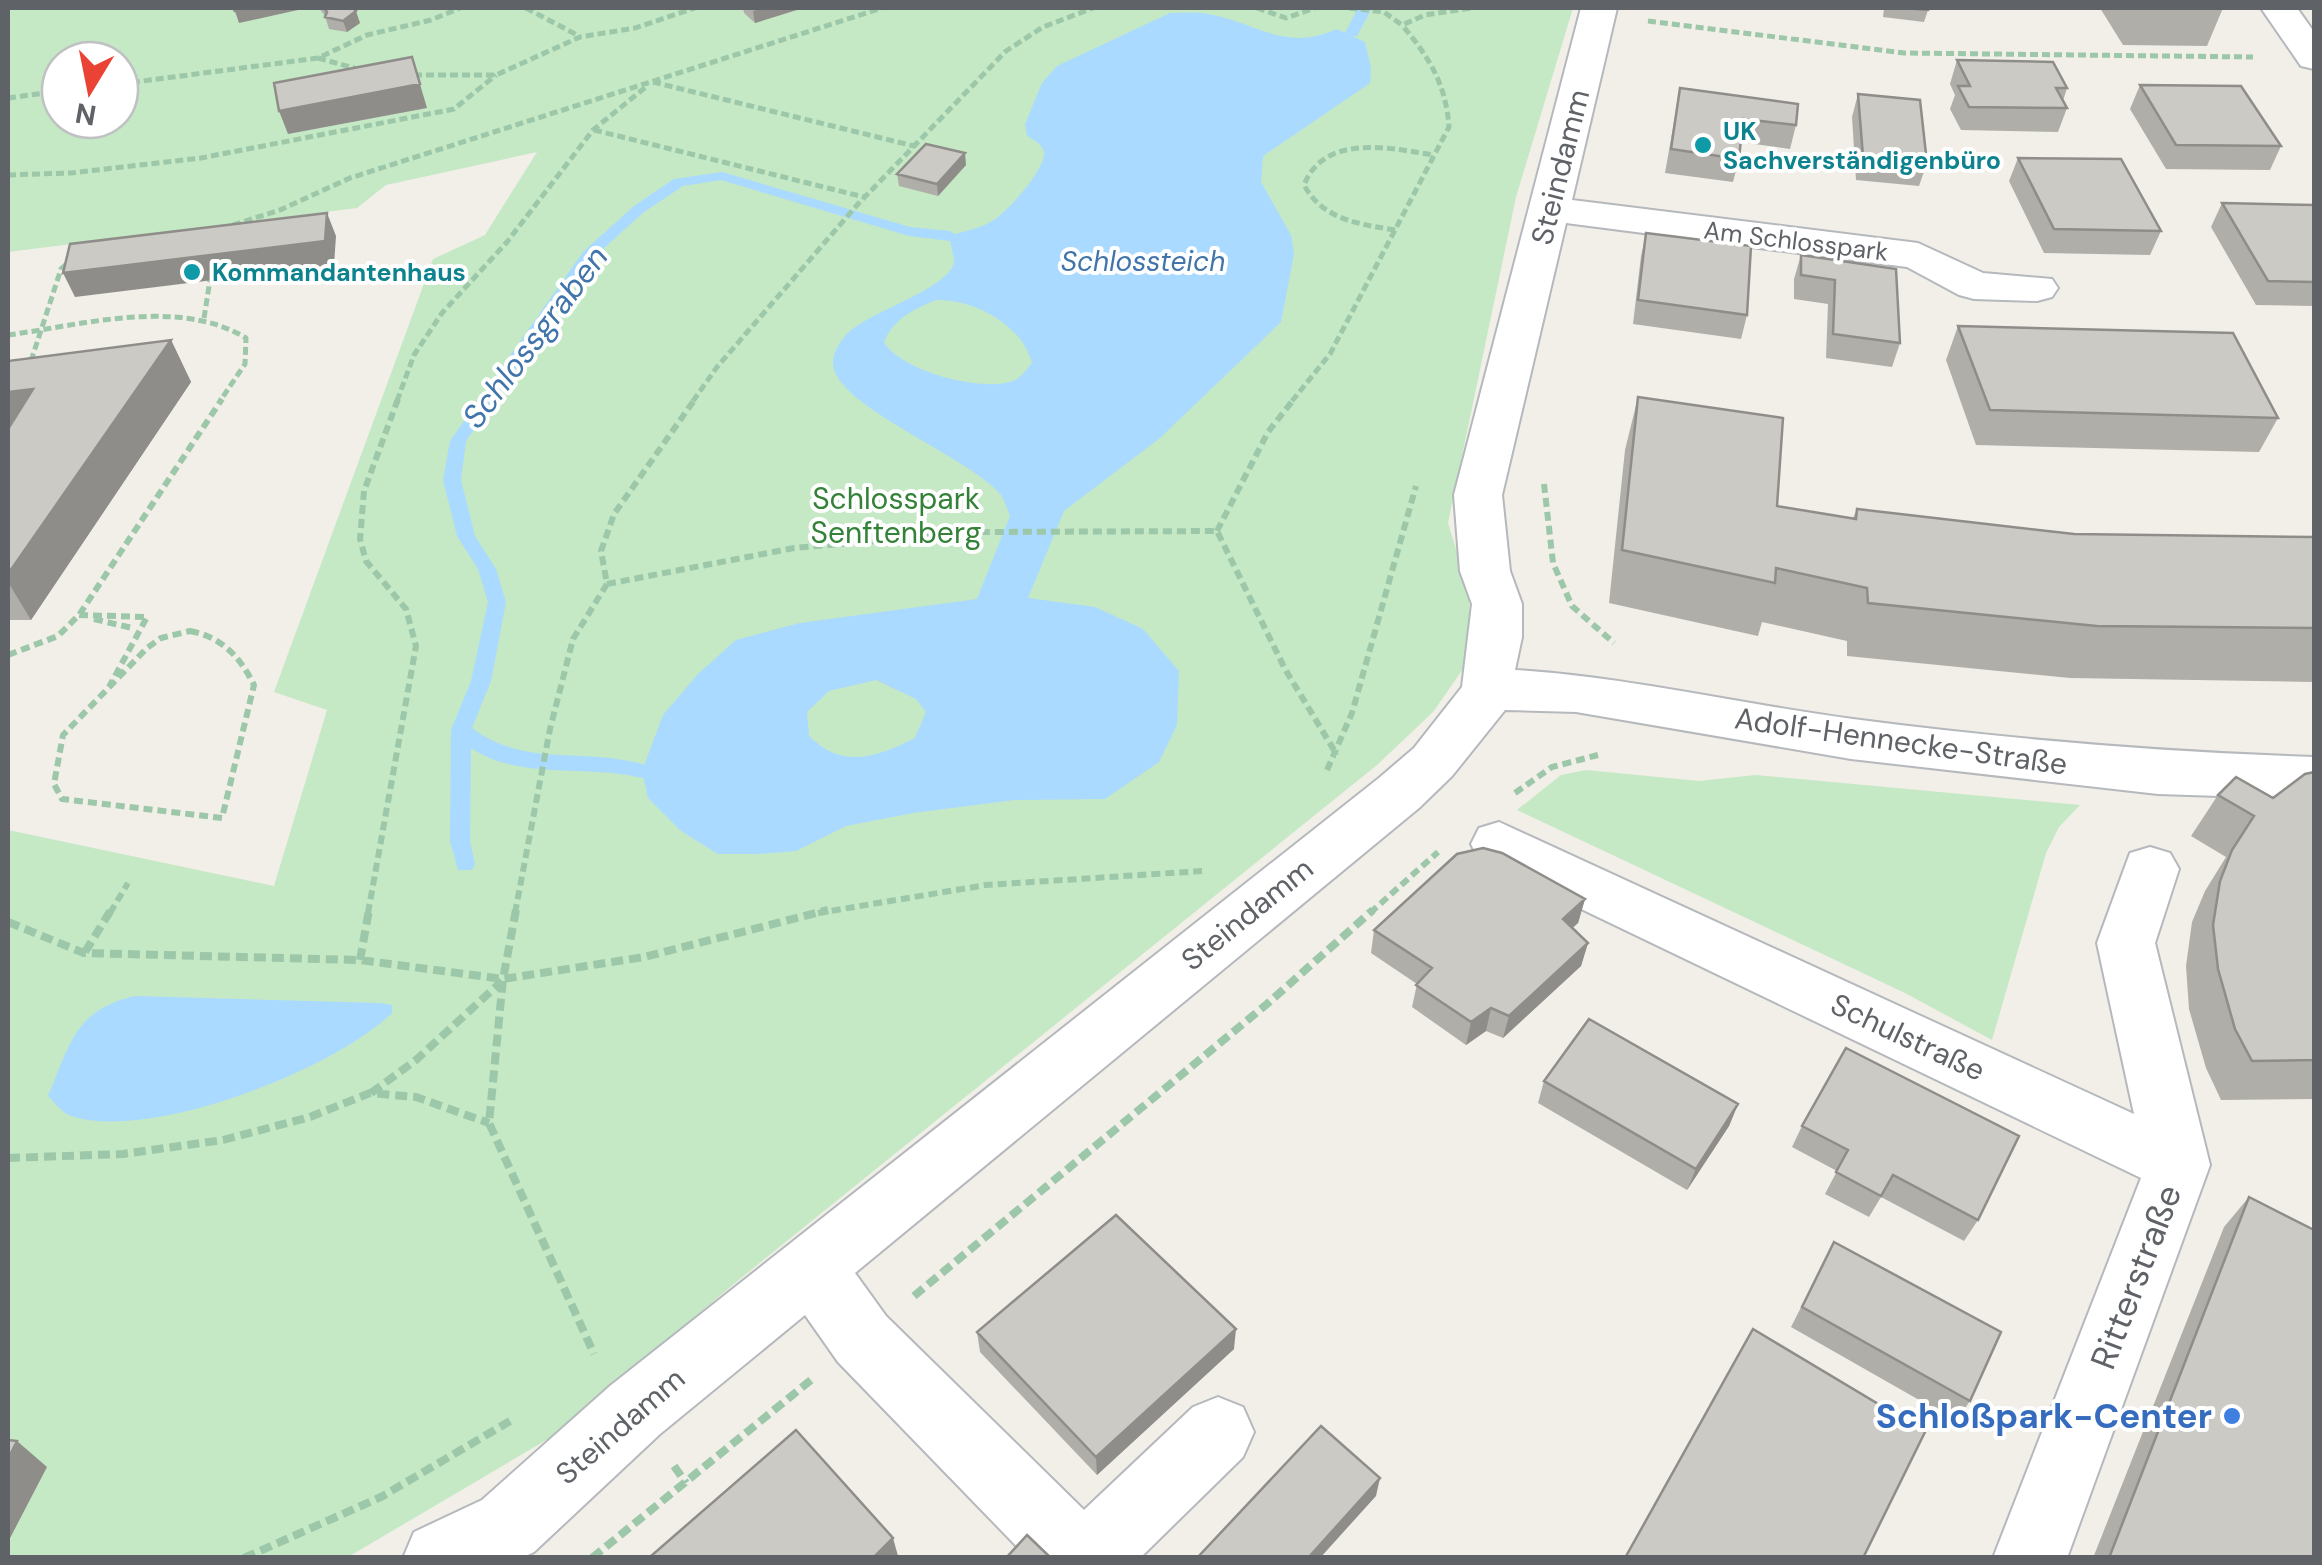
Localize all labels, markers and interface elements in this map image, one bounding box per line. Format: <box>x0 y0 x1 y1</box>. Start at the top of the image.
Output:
north arrow <box>40 40 140 140</box>
street label: Steindamm <box>1522 85 1598 249</box>
text: N <box>72 94 99 134</box>
place label: UK Sachverständigenbüro <box>1723 115 2001 177</box>
marker: UK Sachverständigenbüro <box>1692 134 1714 156</box>
street label: Am Schlosspark <box>1702 213 1890 269</box>
water label: Schlossgraben <box>453 237 617 437</box>
water label: Schlossteich <box>1061 243 1225 280</box>
place label: Kommandantenhaus <box>212 256 466 289</box>
marker: Kommandantenhaus <box>181 261 203 283</box>
park label: Schlosspark Senftenberg <box>811 479 981 552</box>
street label: Adolf-Hennecke-Straße <box>1732 698 2070 784</box>
street label: Steindamm <box>1173 849 1321 979</box>
street label: Schulstraße <box>1825 984 1991 1090</box>
street label: Ritterstraße <box>2080 1178 2192 1376</box>
street label: Steindamm <box>547 1359 693 1493</box>
place label: Schloßpark-Center <box>1876 1393 2212 1439</box>
marker: Schloßpark-Center <box>2221 1405 2243 1427</box>

